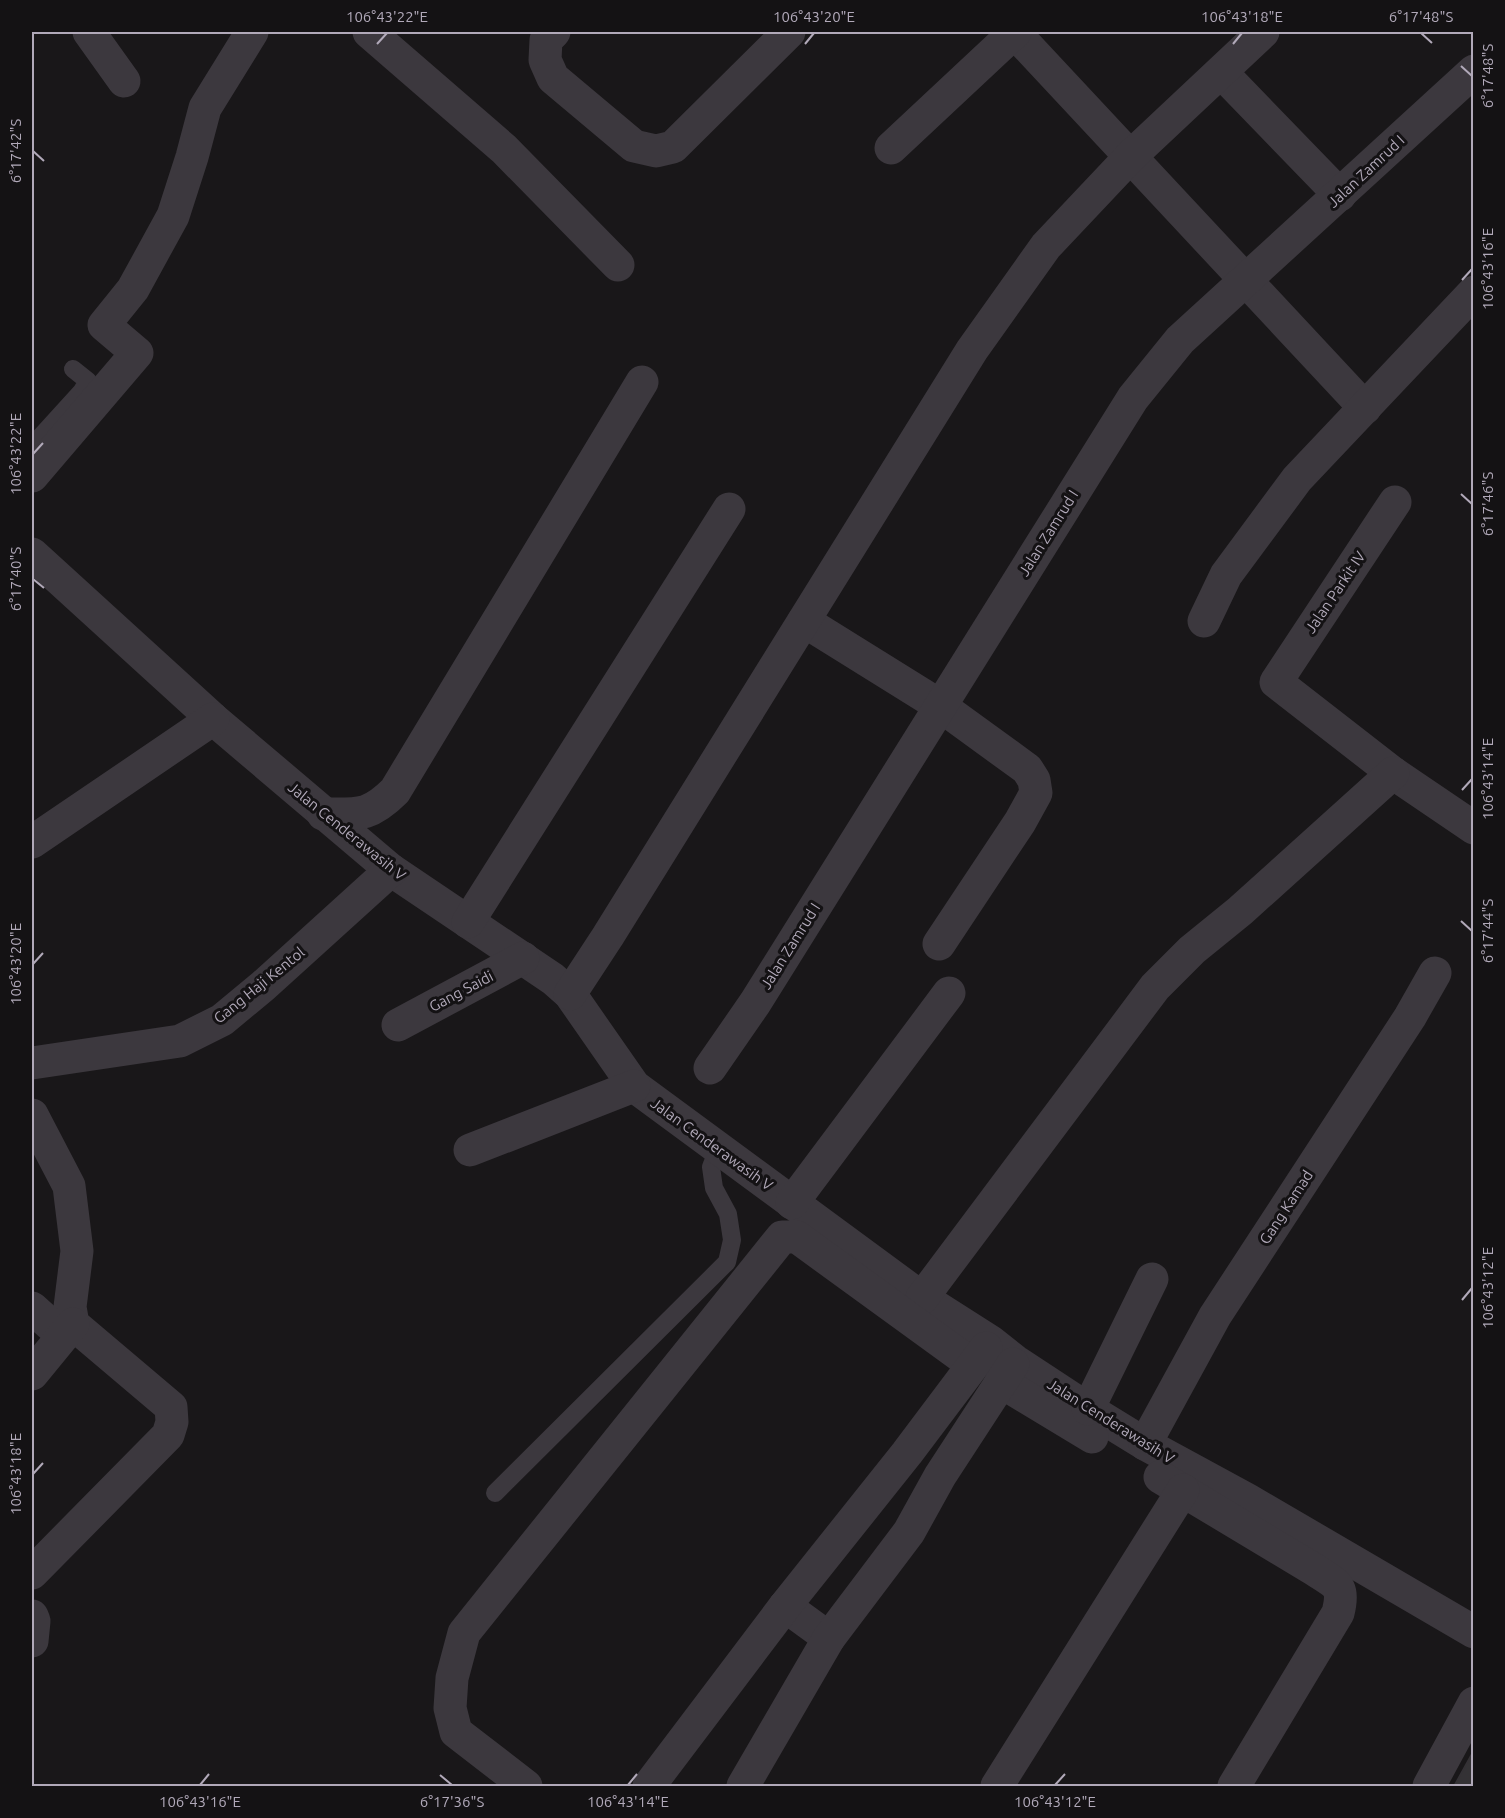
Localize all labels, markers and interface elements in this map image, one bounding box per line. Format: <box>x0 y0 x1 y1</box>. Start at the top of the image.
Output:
text: 106°43'22"E <box>346 8 428 25</box>
text: 106°43'20"E <box>773 8 855 25</box>
text: 106°43'18"E <box>1201 8 1283 25</box>
text: 6°17'48"S <box>1389 8 1453 25</box>
text: 6°17'48"S <box>1479 44 1496 108</box>
text: 6°17'42"S <box>7 119 24 183</box>
street label: Jalan Zamrud I <box>1324 131 1408 211</box>
text: 106°43'16"E <box>1479 228 1496 310</box>
text: 106°43'22"E <box>7 413 24 495</box>
text: 6°17'46"S <box>1479 472 1496 536</box>
street label: Jalan Zamrud I <box>1015 487 1081 579</box>
text: 6°17'40"S <box>7 547 24 611</box>
street label: Jalan Parkit IV <box>1301 548 1369 636</box>
text: 106°43'14"E <box>1479 738 1496 820</box>
street label: Jalan Cenderawasih V <box>285 778 410 884</box>
text: 6°17'44"S <box>1479 899 1496 963</box>
street label: Jalan Zamrud I <box>757 900 823 992</box>
text: 106°43'20"E <box>7 923 24 1005</box>
street label: Gang Haji Kentol <box>210 943 308 1027</box>
street label: Gang Saidi <box>426 967 496 1015</box>
street label: Jalan Cenderawasih V <box>648 1094 777 1194</box>
street label: Gang Kamad <box>1256 1167 1316 1247</box>
text: 106°43'12"E <box>1479 1247 1496 1329</box>
street label: Jalan Cenderawasih V <box>1044 1375 1178 1467</box>
text: 106°43'18"E <box>7 1433 24 1515</box>
text: 106°43'16"E <box>159 1793 241 1810</box>
text: 6°17'36"S <box>420 1793 484 1810</box>
text: 106°43'14"E <box>587 1793 669 1810</box>
text: 106°43'12"E <box>1014 1793 1096 1810</box>

